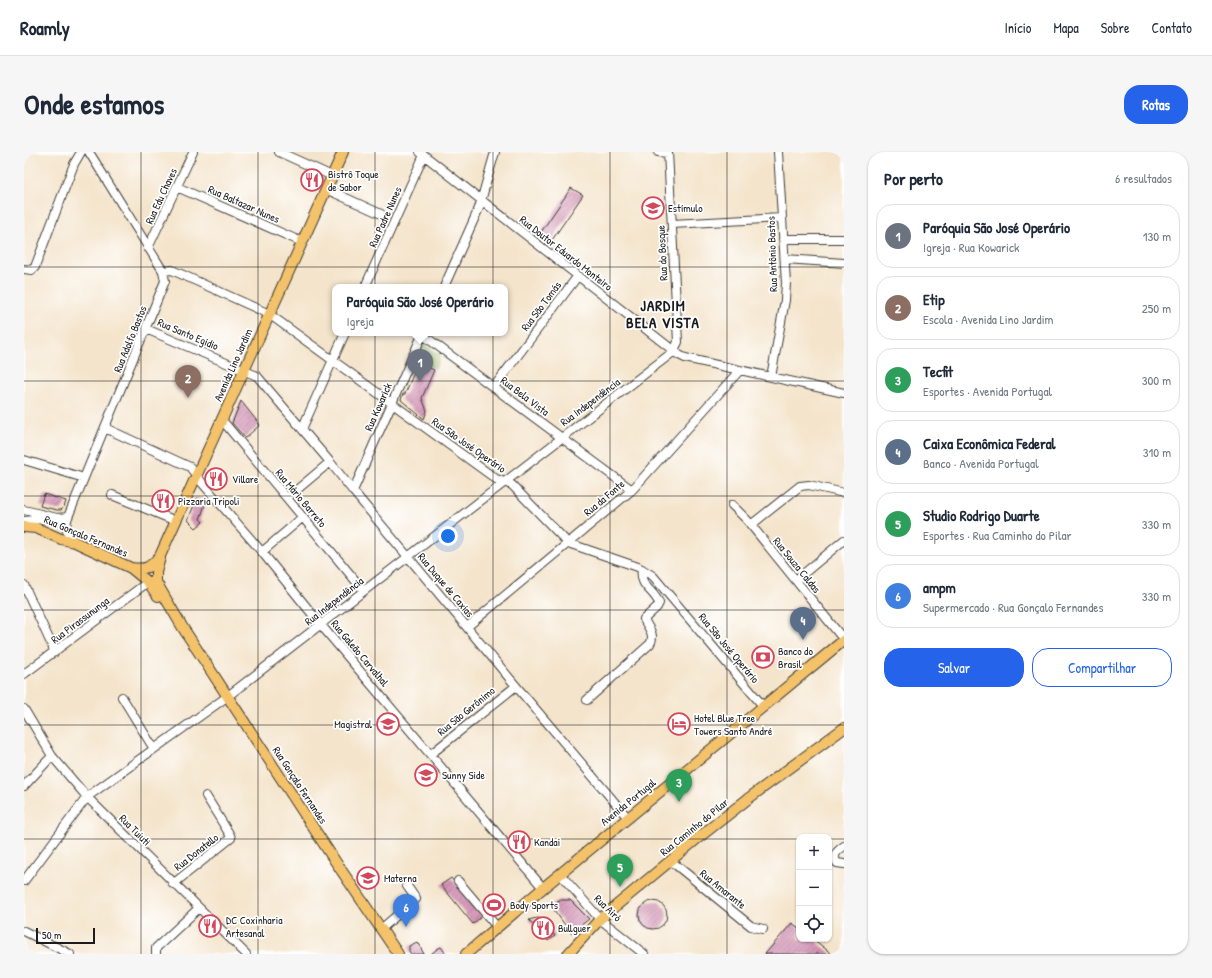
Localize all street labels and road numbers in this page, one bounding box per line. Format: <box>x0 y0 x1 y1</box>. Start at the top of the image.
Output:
street label: Rua Edu Chaves <box>142 166 180 226</box>
street label: Rua Baltazar Nunes <box>206 182 282 226</box>
street label: Rua Padre Nunes <box>365 184 405 250</box>
street label: Rua Doutor Eduardo Monteiro <box>517 212 616 294</box>
street label: Rua Antônio Bastos <box>764 216 780 292</box>
street label: Rua do Bosque <box>654 224 670 281</box>
street label: Rua São Tomás <box>518 279 564 333</box>
street label: Rua Adolfo Bastos <box>110 304 150 374</box>
street label: Rua Santo Egidio <box>155 315 221 353</box>
street label: Avenida Lino Jardim <box>211 326 255 404</box>
street label: Rua Bela Vista <box>498 373 552 419</box>
street label: Rua Independência <box>557 375 623 429</box>
street label: Rua Kowarick <box>361 380 395 433</box>
street label: Rua São José Operário <box>429 414 509 476</box>
street label: Rua Mário Barreto <box>273 466 330 530</box>
street label: Rua da Fonte <box>581 476 628 519</box>
street label: Rua Gonçalo Fernandes <box>42 512 130 560</box>
street label: Rua Souza Caldas <box>770 534 824 596</box>
street label: Rua Duque de Caxias <box>415 550 477 620</box>
street label: Rua Independência <box>302 573 367 628</box>
street label: Rua Pirassununga <box>48 593 112 646</box>
street label: Rua São José Operário <box>696 610 763 686</box>
street label: Rua Galeão Carvalhal <box>328 617 392 689</box>
street label: Rua São Gerônimo <box>434 683 498 739</box>
street label: Rua Gonçalo Fernandes <box>270 744 330 826</box>
street label: Avenida Portugal <box>598 775 658 829</box>
street label: Rua Caminho do Pilar <box>657 795 731 859</box>
street label: Rua Tuiuti <box>116 811 154 849</box>
street label: Rua Donatello <box>171 830 221 874</box>
street label: Rua Amarante <box>697 866 749 912</box>
street label: Rua Airó <box>591 892 625 925</box>

